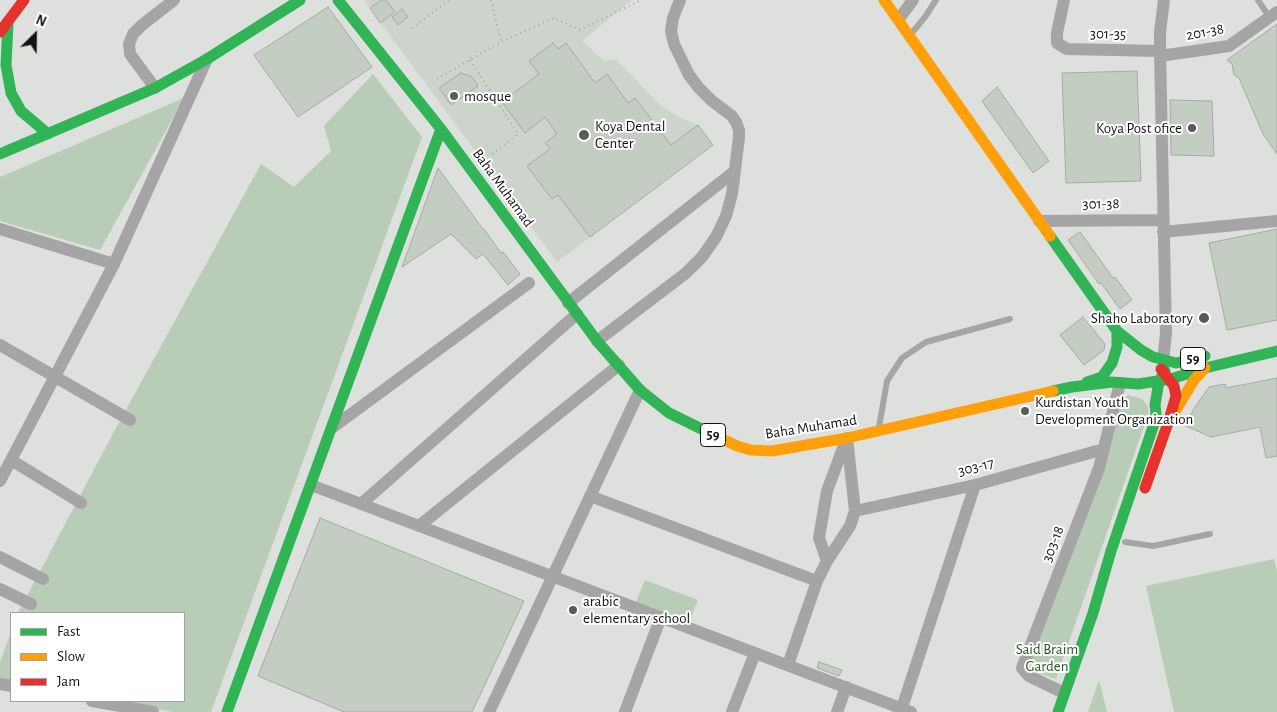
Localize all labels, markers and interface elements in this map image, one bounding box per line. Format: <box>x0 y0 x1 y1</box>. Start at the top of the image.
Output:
north arrow <box>10 10 60 60</box>
text: N <box>34 13 48 30</box>
street label: 201-38 <box>1185 20 1225 44</box>
street label: 301-35 <box>1090 25 1126 43</box>
place label: mosque <box>464 87 511 105</box>
marker: mosque <box>448 90 460 102</box>
place label: Koya Dental Center <box>595 117 665 152</box>
place label: Koya Post ofice <box>1096 119 1182 137</box>
marker: Koya Post ofice <box>1186 122 1198 134</box>
marker: Koya Dental Center <box>577 128 591 142</box>
street label: Baha Muhamad <box>468 145 538 231</box>
street label: 301-38 <box>1082 195 1120 213</box>
place label: Shaho Laboratory <box>1091 309 1193 327</box>
marker: Shaho Laboratory <box>1197 311 1211 325</box>
road number: 59 <box>1180 348 1206 370</box>
place label: Kurdistan Youth Development Organization <box>1035 393 1193 428</box>
marker: Kurdistan Youth Development Organization <box>1019 405 1031 417</box>
street label: Baha Muhamad <box>764 411 858 443</box>
road number: 59 <box>700 424 726 446</box>
street label: 303-17 <box>956 454 996 480</box>
street label: 303-18 <box>1038 523 1068 565</box>
place label: arabic elementary school <box>583 592 690 627</box>
marker: arabic elementary school <box>567 604 579 616</box>
legend <box>10 612 185 702</box>
text: Fast <box>57 624 80 639</box>
park label: Said Braim Garden <box>1016 640 1078 675</box>
text: Slow <box>57 649 85 664</box>
text: Jam <box>57 674 80 689</box>

